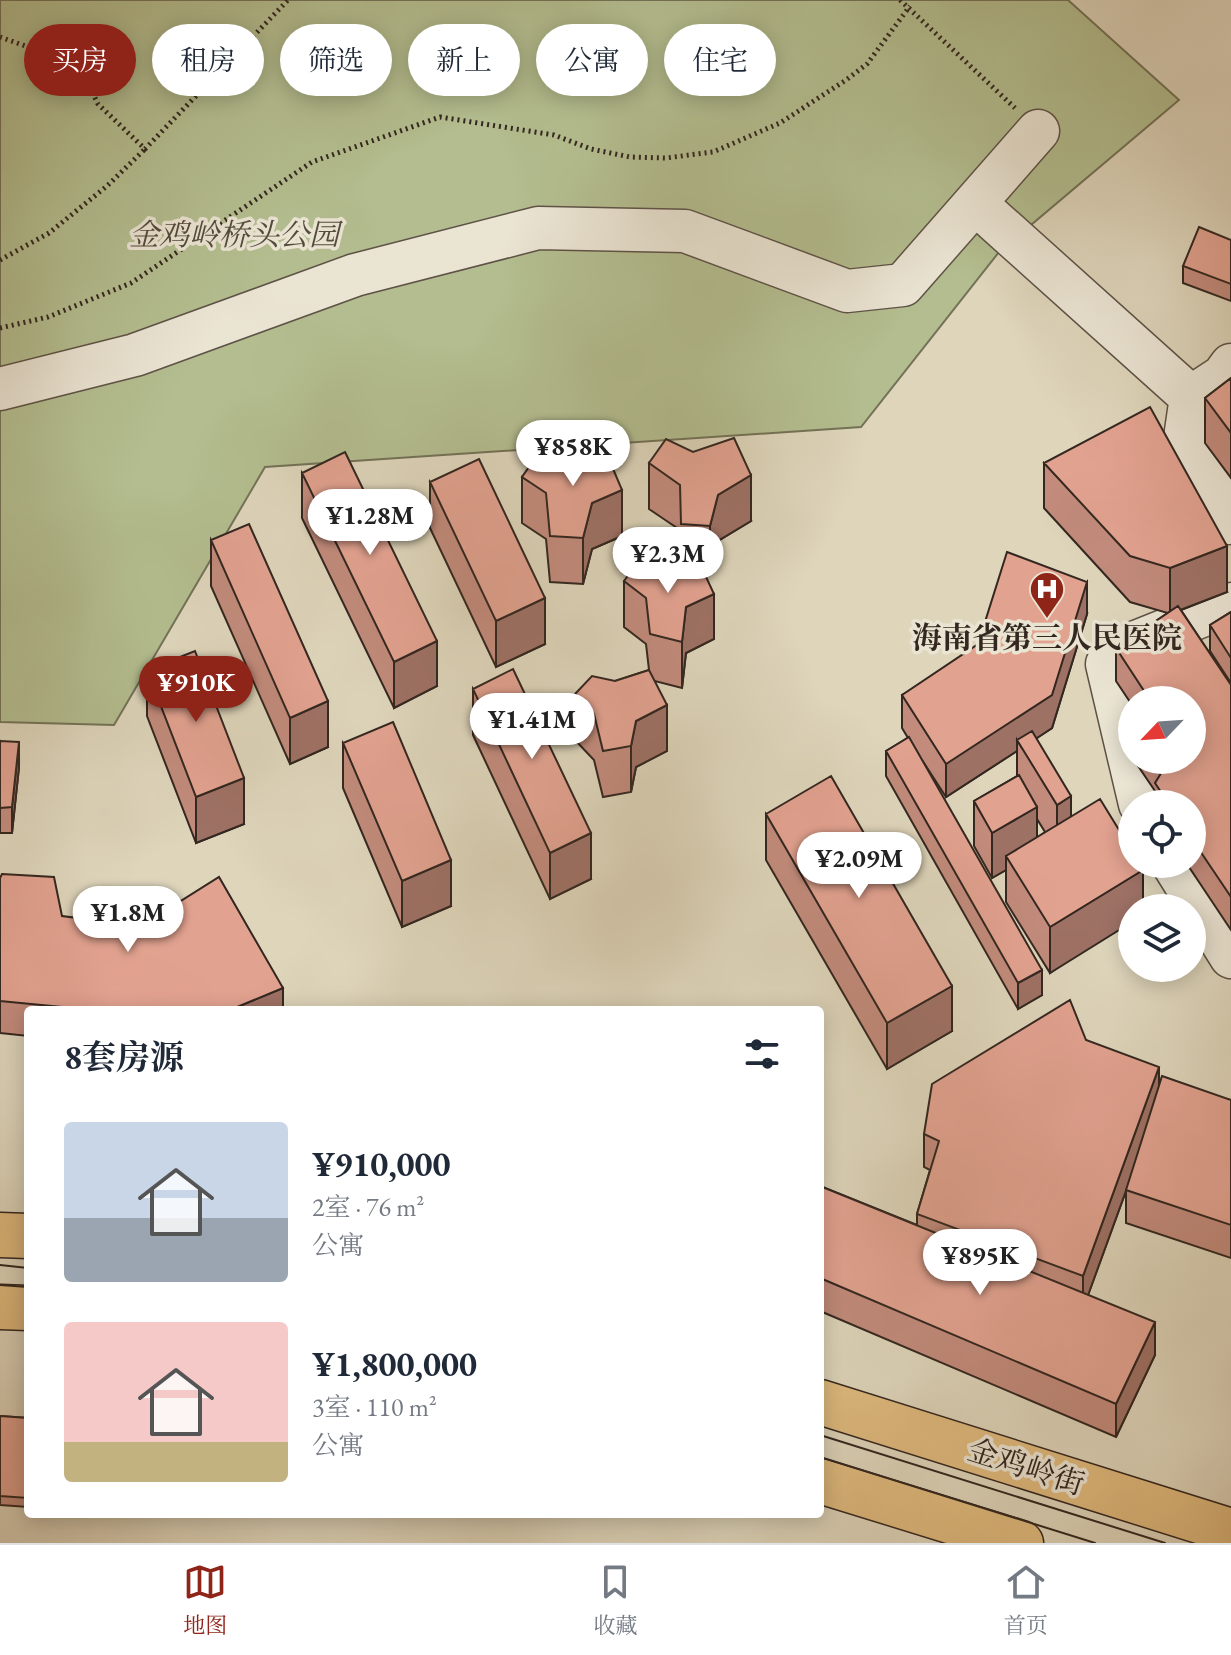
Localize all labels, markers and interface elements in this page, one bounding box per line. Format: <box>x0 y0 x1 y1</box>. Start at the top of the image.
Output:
chip: 买房 <box>24 24 136 96</box>
chip: 租房 <box>152 24 264 96</box>
chip: 筛选 <box>280 24 392 96</box>
chip: 新上 <box>408 24 520 96</box>
chip: 公寓 <box>536 24 648 96</box>
chip: 住宅 <box>664 24 776 96</box>
park label: 金鸡岭桥头公园 <box>129 215 343 254</box>
pin: ¥858K <box>517 420 629 488</box>
text: ¥858K <box>534 429 612 463</box>
pin: ¥1.28M <box>305 489 435 557</box>
text: ¥1.28M <box>326 498 414 532</box>
pin: ¥2.3M <box>612 527 724 595</box>
text: ¥2.3M <box>631 536 705 570</box>
hospital icon: 海南省第三人民医院 <box>1028 570 1066 620</box>
place label: 海南省第三人民医院 <box>912 618 1182 657</box>
pin: ¥910K <box>140 656 252 724</box>
text: ¥910K <box>157 665 235 699</box>
north arrow <box>1118 686 1206 774</box>
map controls <box>1118 686 1206 982</box>
pin: ¥1.41M <box>467 693 597 761</box>
text: ¥1.41M <box>488 702 576 736</box>
button: locate <box>1118 790 1206 878</box>
pin: ¥2.09M <box>794 832 924 900</box>
text: ¥2.09M <box>815 841 903 875</box>
pin: ¥1.8M <box>72 886 184 954</box>
button: layers <box>1118 894 1206 982</box>
text: ¥1.8M <box>91 895 165 929</box>
icon: filters <box>740 1032 784 1076</box>
text: 8套房源 <box>64 1035 184 1079</box>
text: ¥910,000 <box>312 1142 451 1186</box>
icon: home <box>128 1154 224 1250</box>
text: 2室 · 76 m² <box>312 1190 424 1224</box>
text: 公寓 <box>312 1228 364 1262</box>
pin: ¥895K <box>924 1229 1036 1297</box>
text: ¥895K <box>941 1238 1019 1272</box>
text: ¥1,800,000 <box>312 1342 477 1386</box>
icon: home <box>128 1354 224 1450</box>
text: 3室 · 110 m² <box>312 1390 437 1424</box>
text: 公寓 <box>312 1428 364 1462</box>
street label: 金鸡岭街 <box>963 1429 1089 1504</box>
tab: 地图 <box>183 1560 227 1640</box>
tab: 收藏 <box>593 1560 638 1640</box>
tab: 首页 <box>1004 1560 1048 1640</box>

